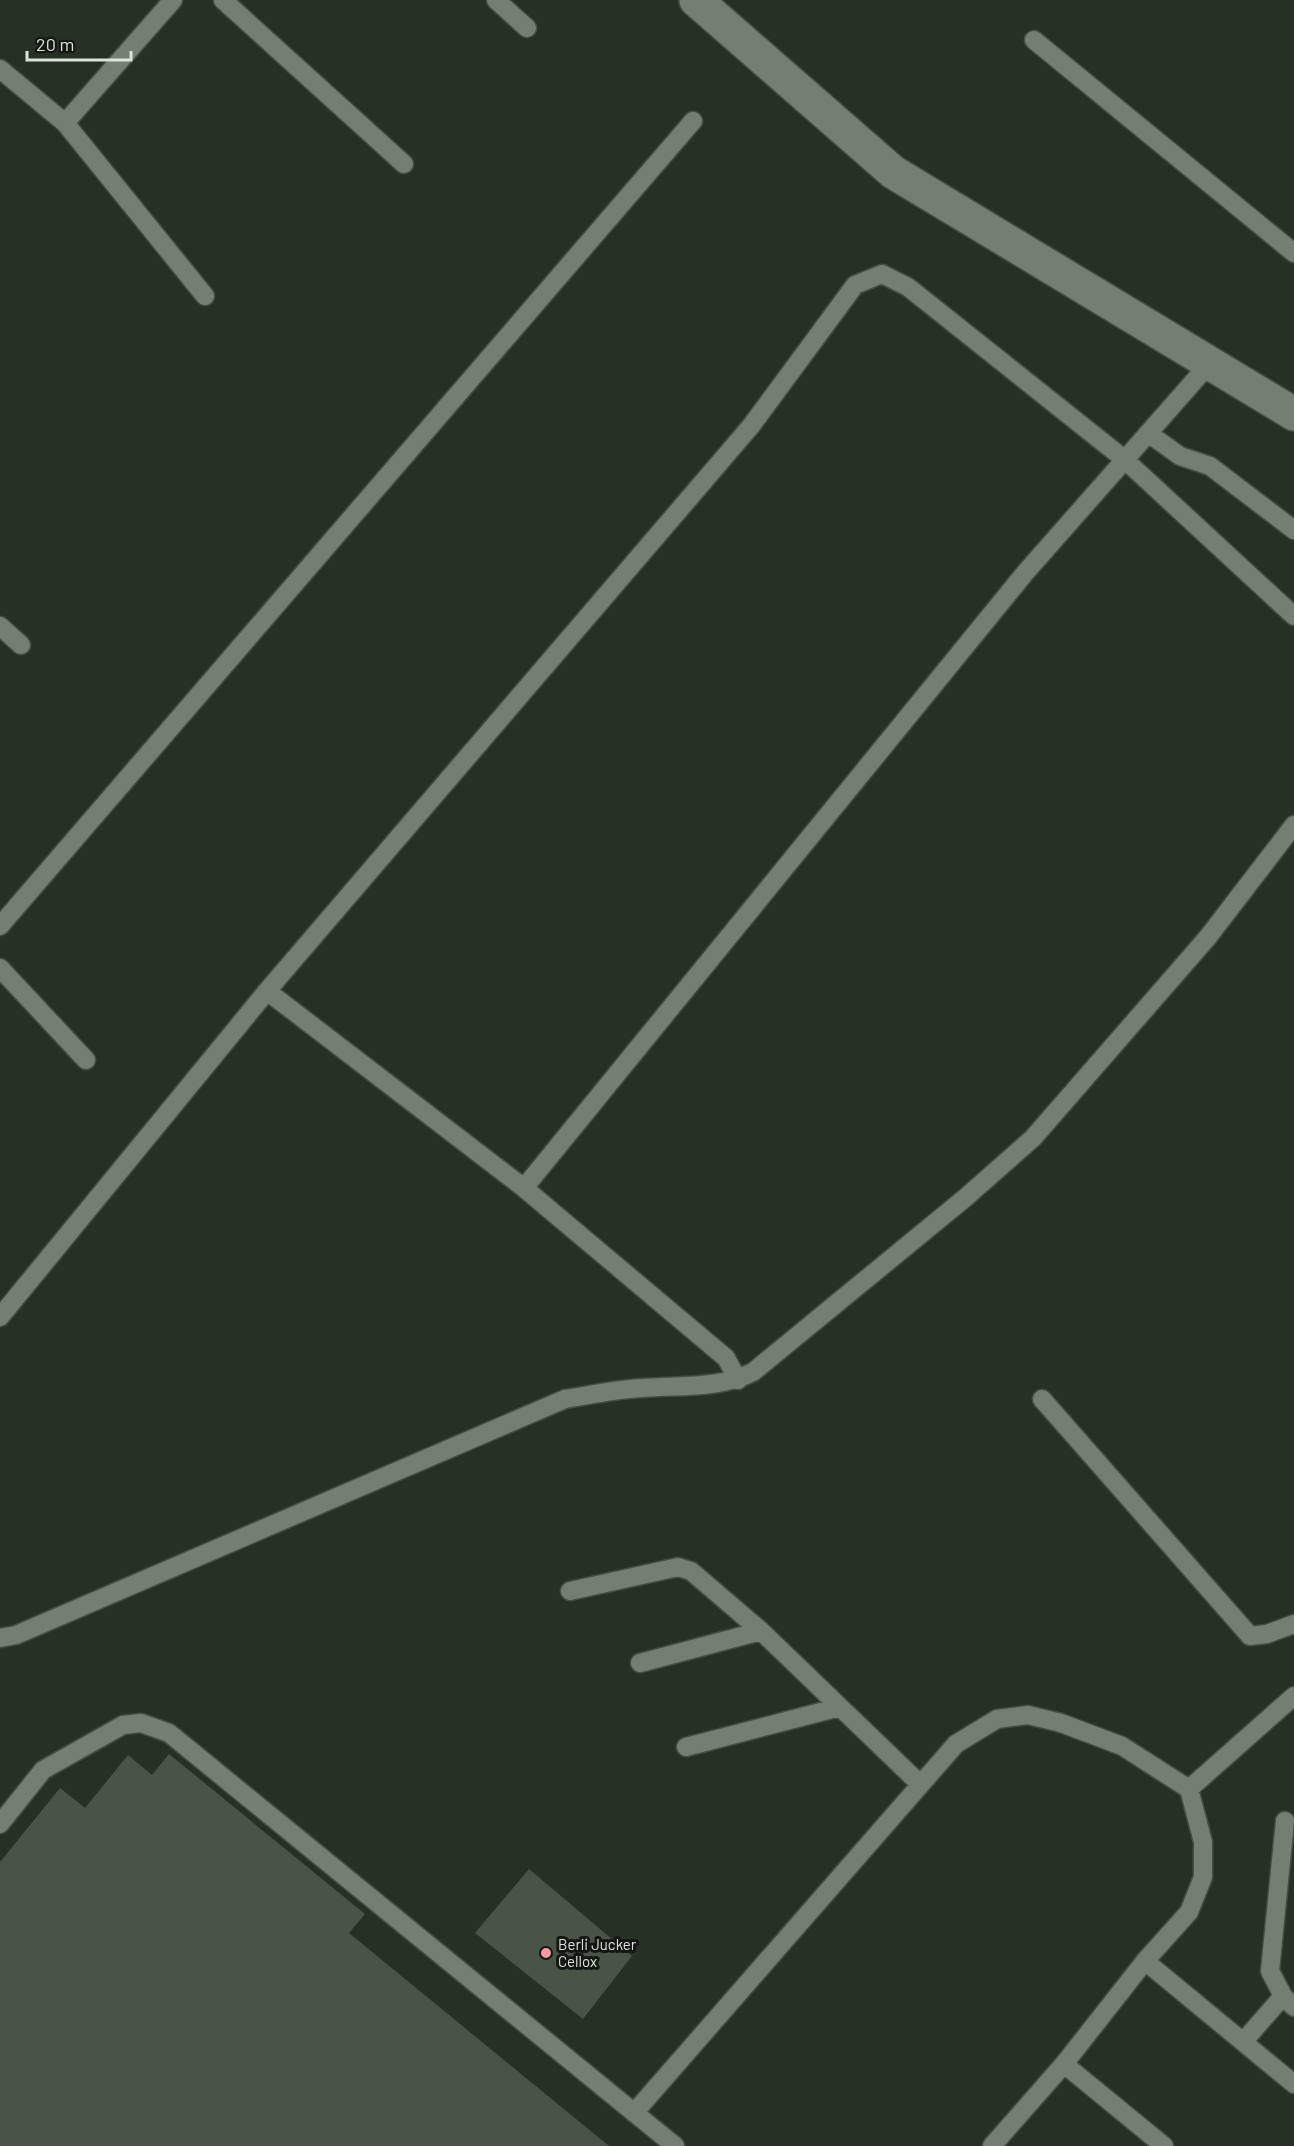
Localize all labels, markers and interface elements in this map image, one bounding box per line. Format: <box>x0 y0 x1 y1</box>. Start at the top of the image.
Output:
scale bar <box>27 24 130 62</box>
text: 20 m <box>36 33 74 55</box>
place label: Berli Jucker Cellox <box>558 1935 637 1970</box>
marker: Berli Jucker Cellox <box>539 1946 553 1960</box>

